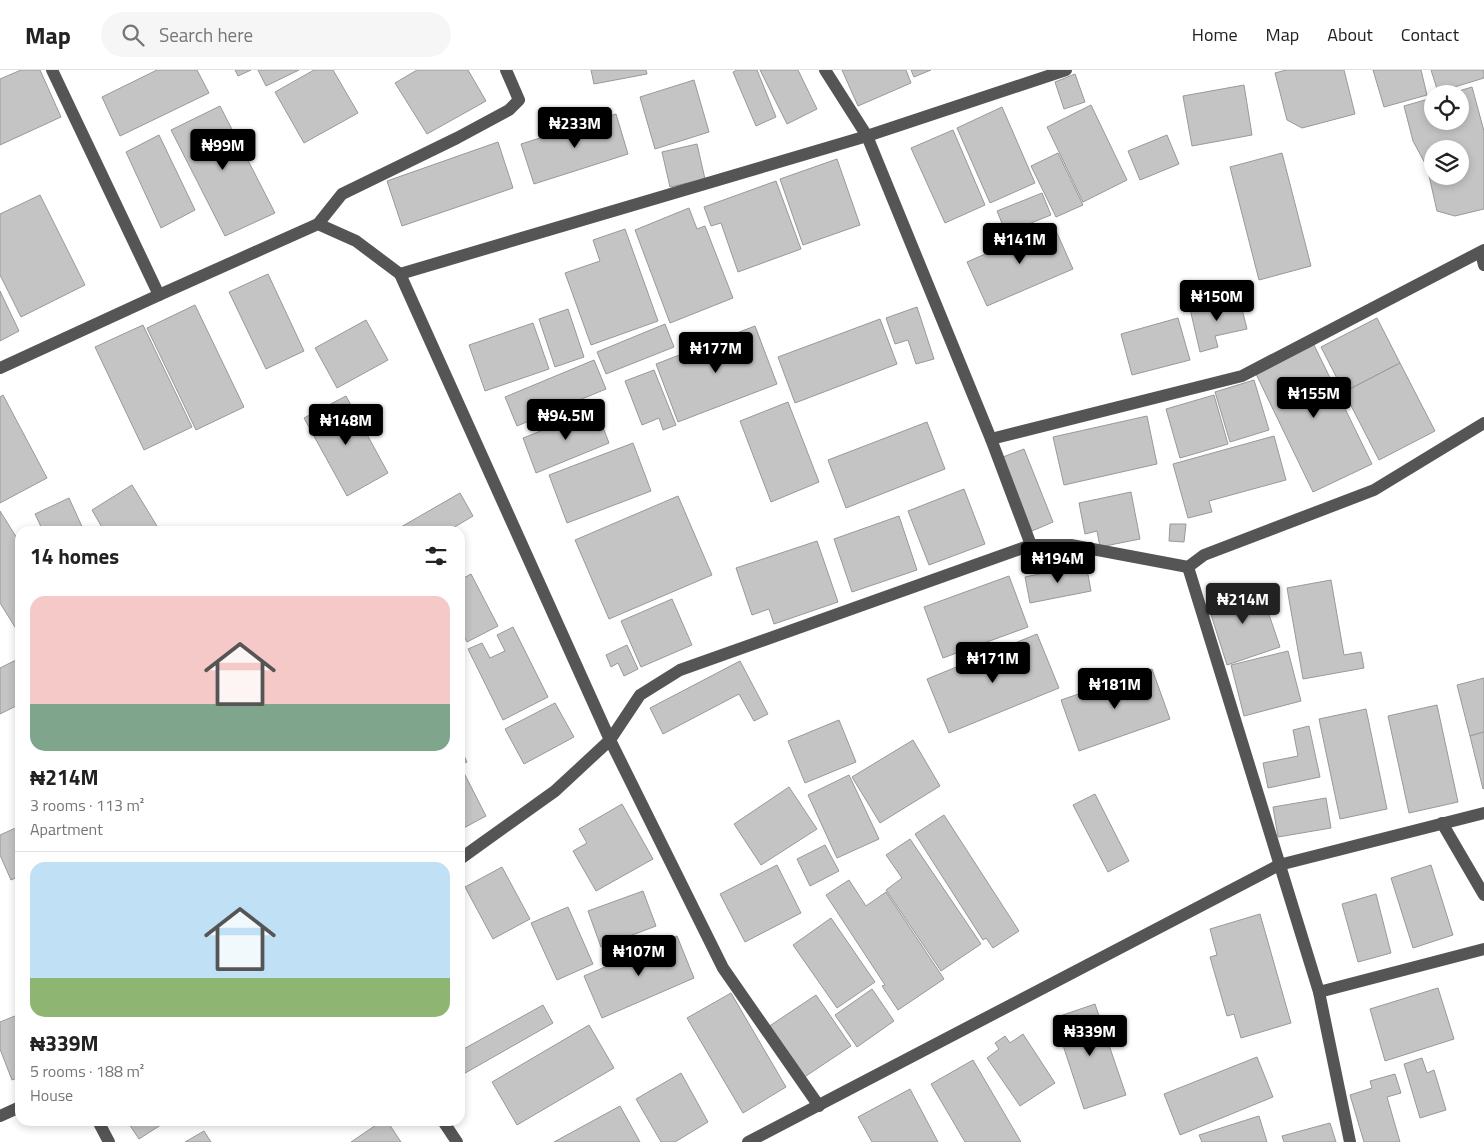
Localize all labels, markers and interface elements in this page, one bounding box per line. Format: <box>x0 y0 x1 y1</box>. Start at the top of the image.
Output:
search box <box>101 12 451 57</box>
text: Map <box>25 17 71 53</box>
text: Search here <box>159 20 253 49</box>
icon: search <box>119 21 147 49</box>
text: Home <box>1192 21 1238 48</box>
text: Map <box>1266 21 1299 48</box>
text: About <box>1327 21 1373 48</box>
text: Contact <box>1401 21 1459 48</box>
map controls <box>1424 85 1469 185</box>
button: locate <box>1424 85 1469 130</box>
pin: ₦233M <box>540 106 610 149</box>
text: ₦233M <box>549 111 601 135</box>
pin: ₦99M <box>193 128 253 171</box>
text: ₦99M <box>201 133 245 157</box>
button: layers <box>1424 140 1469 185</box>
pin: ₦141M <box>985 222 1055 265</box>
text: ₦141M <box>994 227 1046 251</box>
pin: ₦150M <box>1182 280 1252 322</box>
text: ₦150M <box>1191 284 1243 308</box>
pin: ₦177M <box>681 332 751 374</box>
text: ₦177M <box>690 336 742 360</box>
pin: ₦155M <box>1279 376 1349 419</box>
text: ₦155M <box>1288 381 1340 405</box>
pin: ₦94.5M <box>525 398 607 441</box>
text: ₦94.5M <box>538 403 594 427</box>
pin: ₦148M <box>311 404 381 446</box>
text: ₦148M <box>320 408 372 432</box>
text: 14 homes <box>30 540 119 572</box>
icon: filters <box>422 542 450 570</box>
pin: ₦194M <box>1023 542 1093 584</box>
text: ₦194M <box>1032 546 1084 570</box>
pin: ₦214M <box>1208 582 1278 625</box>
text: ₦214M <box>1217 587 1269 611</box>
icon: home <box>195 629 285 719</box>
pin: ₦171M <box>958 642 1028 684</box>
text: ₦171M <box>967 646 1019 670</box>
pin: ₦181M <box>1080 668 1150 710</box>
text: ₦181M <box>1089 672 1141 696</box>
text: ₦214M <box>30 761 98 793</box>
text: 3 rooms · 113 m² <box>30 793 144 817</box>
text: Apartment <box>30 817 103 841</box>
icon: home <box>195 894 285 984</box>
pin: ₦107M <box>604 934 674 977</box>
text: ₦107M <box>613 939 665 963</box>
pin: ₦339M <box>1055 1014 1125 1057</box>
text: ₦339M <box>1064 1019 1116 1043</box>
text: ₦339M <box>30 1027 98 1059</box>
text: 5 rooms · 188 m² <box>30 1059 144 1083</box>
text: House <box>30 1083 73 1107</box>

